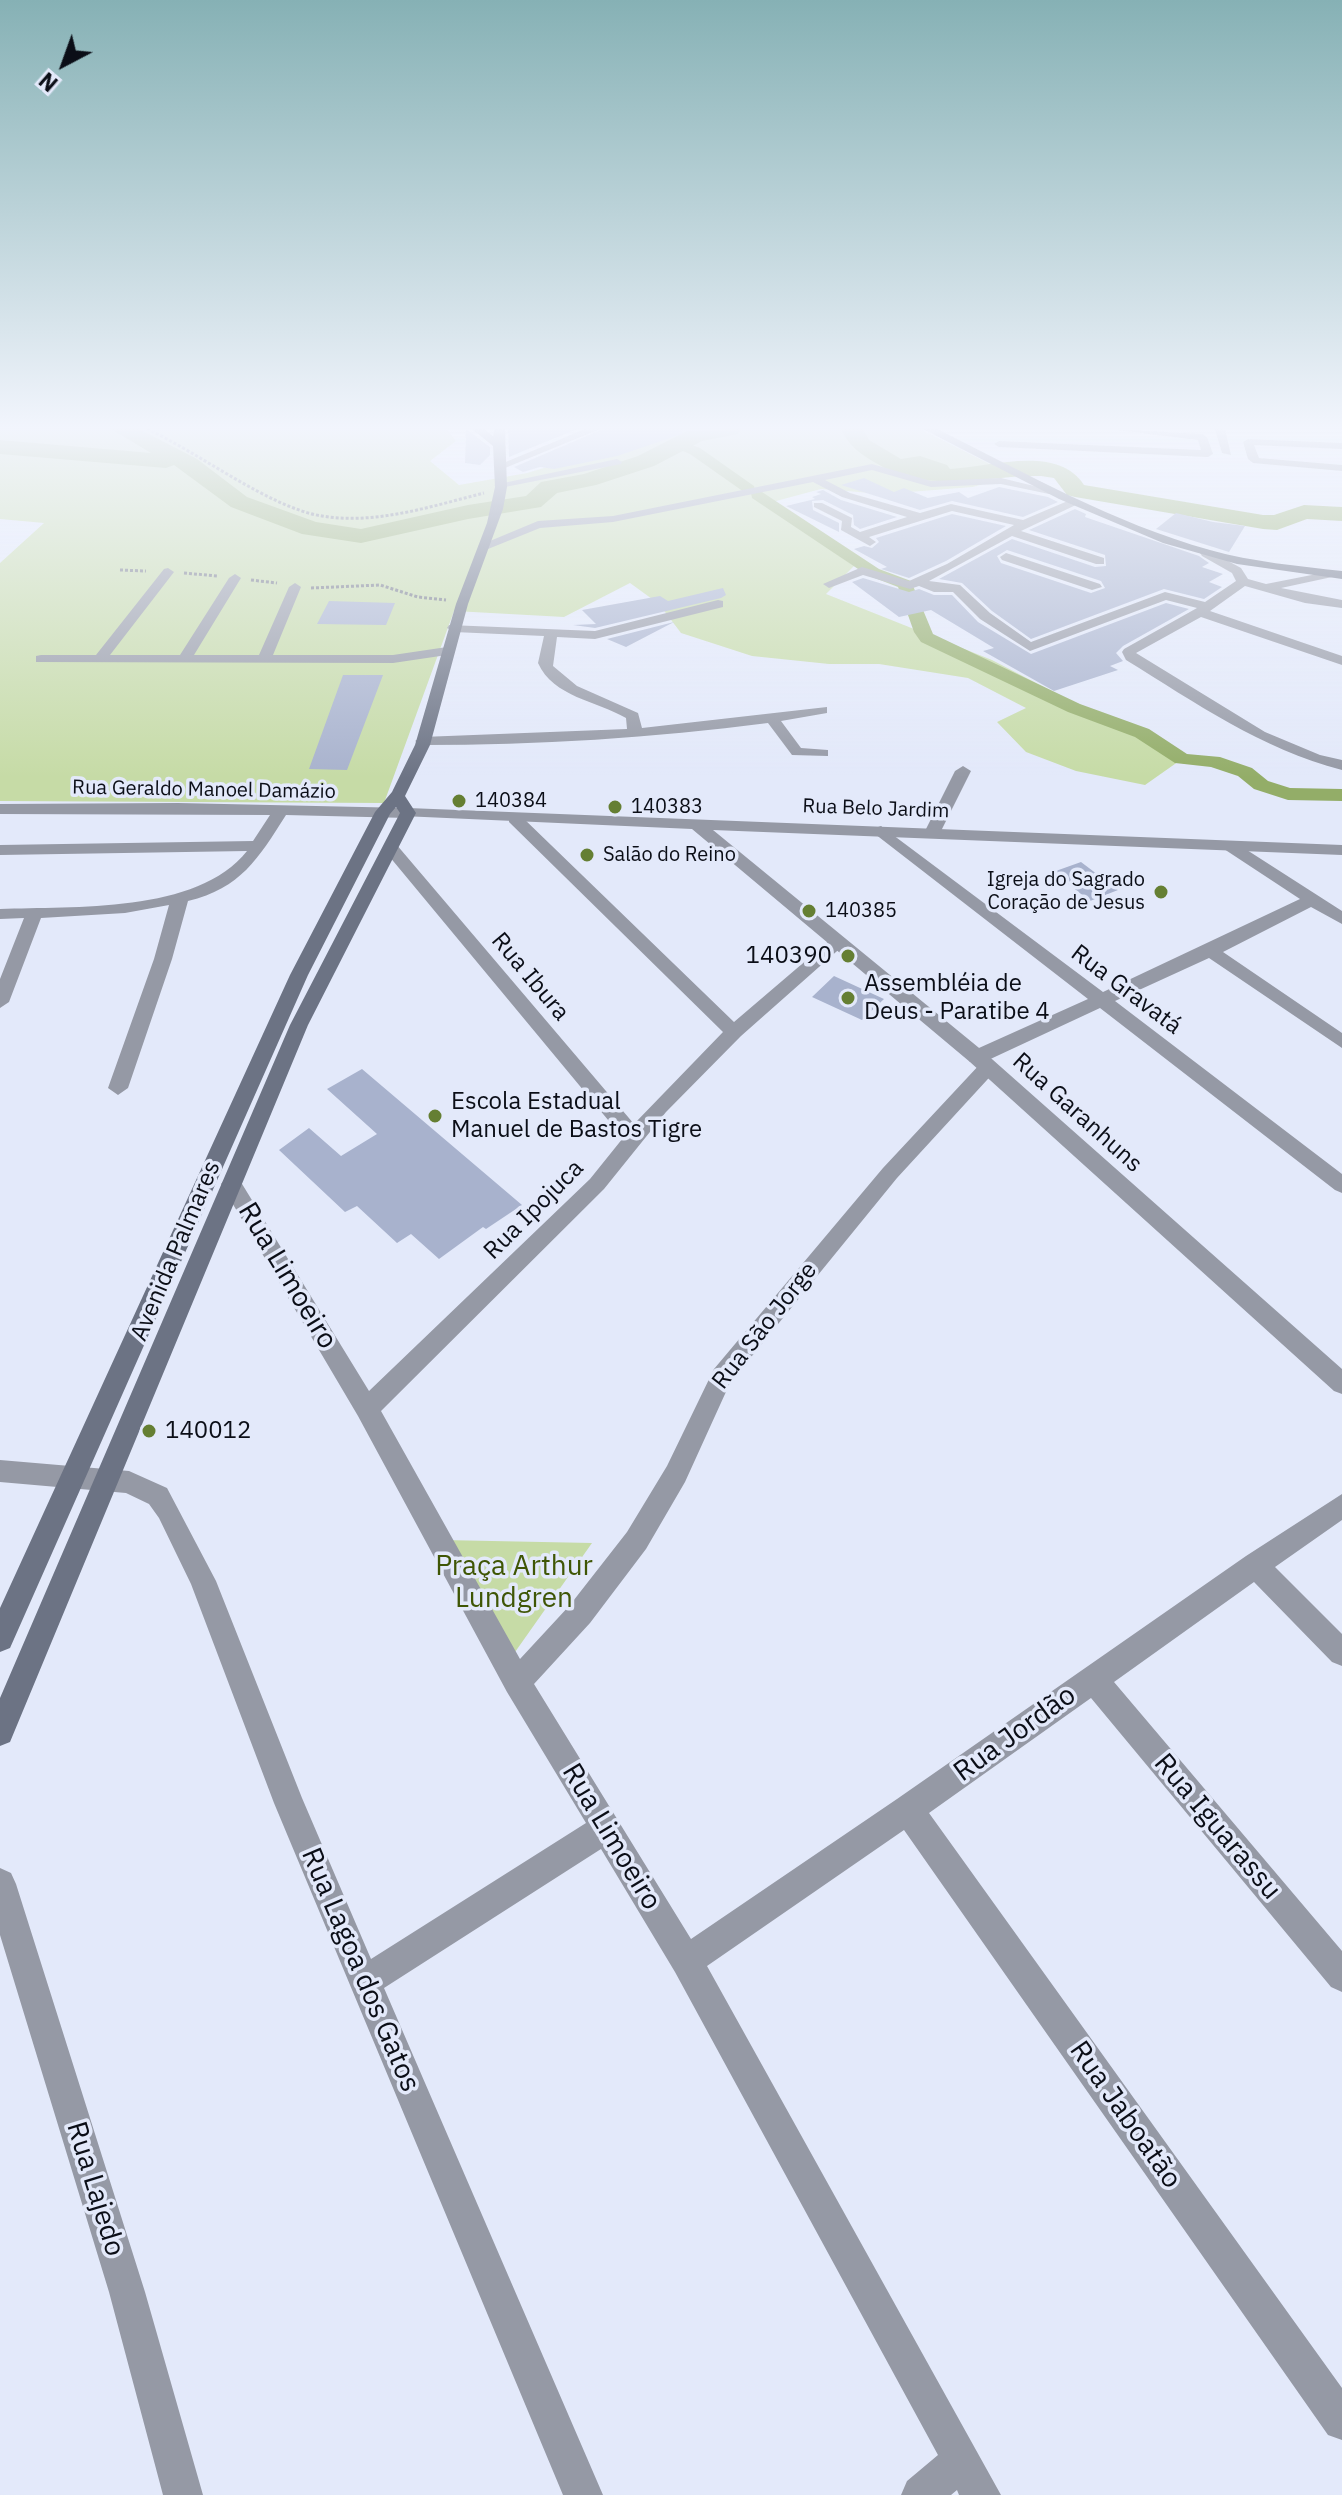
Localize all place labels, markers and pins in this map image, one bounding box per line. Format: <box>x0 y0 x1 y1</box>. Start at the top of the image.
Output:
place label: 140384 <box>475 789 547 813</box>
marker: 140384 <box>450 792 468 810</box>
place label: 140383 <box>631 795 703 819</box>
marker: 140383 <box>606 798 624 816</box>
place label: Salão do Reino <box>603 843 736 867</box>
marker: Salão do Reino <box>578 846 596 864</box>
place label: Igreja do Sagrado Coração de Jesus <box>987 868 1145 915</box>
marker: Igreja do Sagrado Coração de Jesus <box>1152 883 1170 901</box>
place label: 140385 <box>825 899 897 923</box>
marker: 140385 <box>800 902 818 920</box>
place label: 140390 <box>746 942 832 970</box>
marker: 140390 <box>839 947 857 965</box>
place label: Assembléia de Deus - Paratibe 4 <box>864 970 1050 1026</box>
marker: Assembléia de Deus - Paratibe 4 <box>839 989 857 1007</box>
place label: Escola Estadual Manuel de Bastos Tigre <box>451 1088 702 1144</box>
marker: Escola Estadual Manuel de Bastos Tigre <box>426 1107 444 1125</box>
place label: 140012 <box>165 1417 251 1445</box>
marker: 140012 <box>140 1422 158 1440</box>

